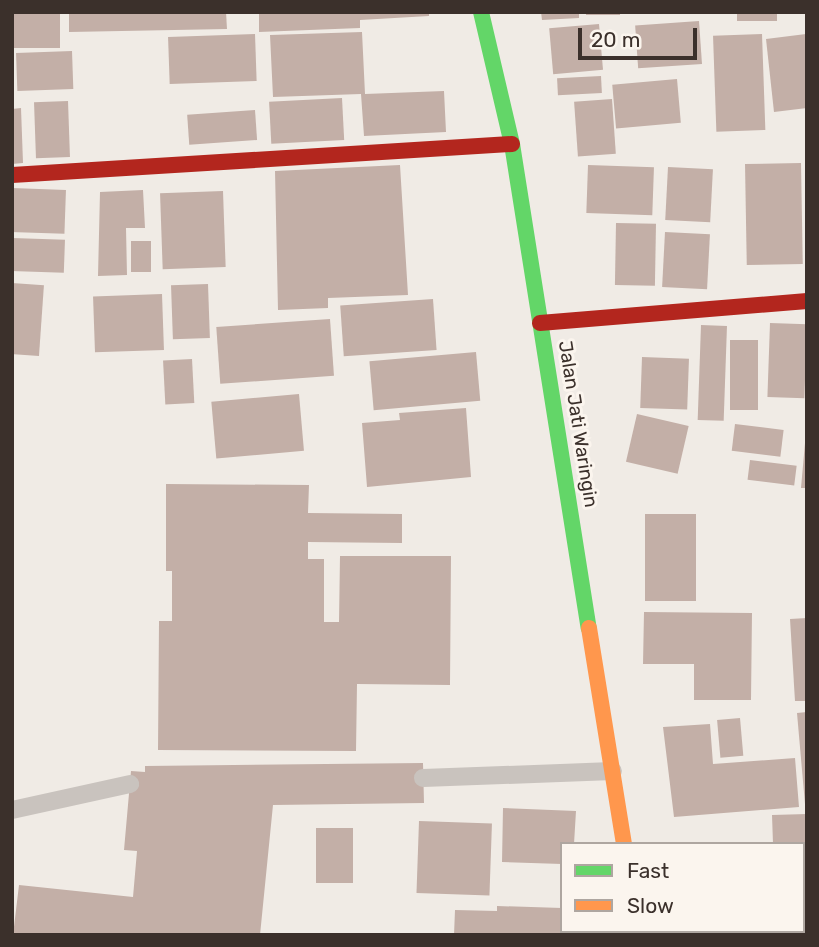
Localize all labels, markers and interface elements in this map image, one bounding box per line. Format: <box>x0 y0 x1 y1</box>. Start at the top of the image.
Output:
scale bar <box>581 14 700 58</box>
text: 20 m <box>591 27 640 52</box>
street label: Jalan Jati Waringin <box>554 339 602 509</box>
legend <box>560 842 805 933</box>
text: Fast <box>627 858 669 883</box>
text: Slow <box>627 893 674 918</box>

